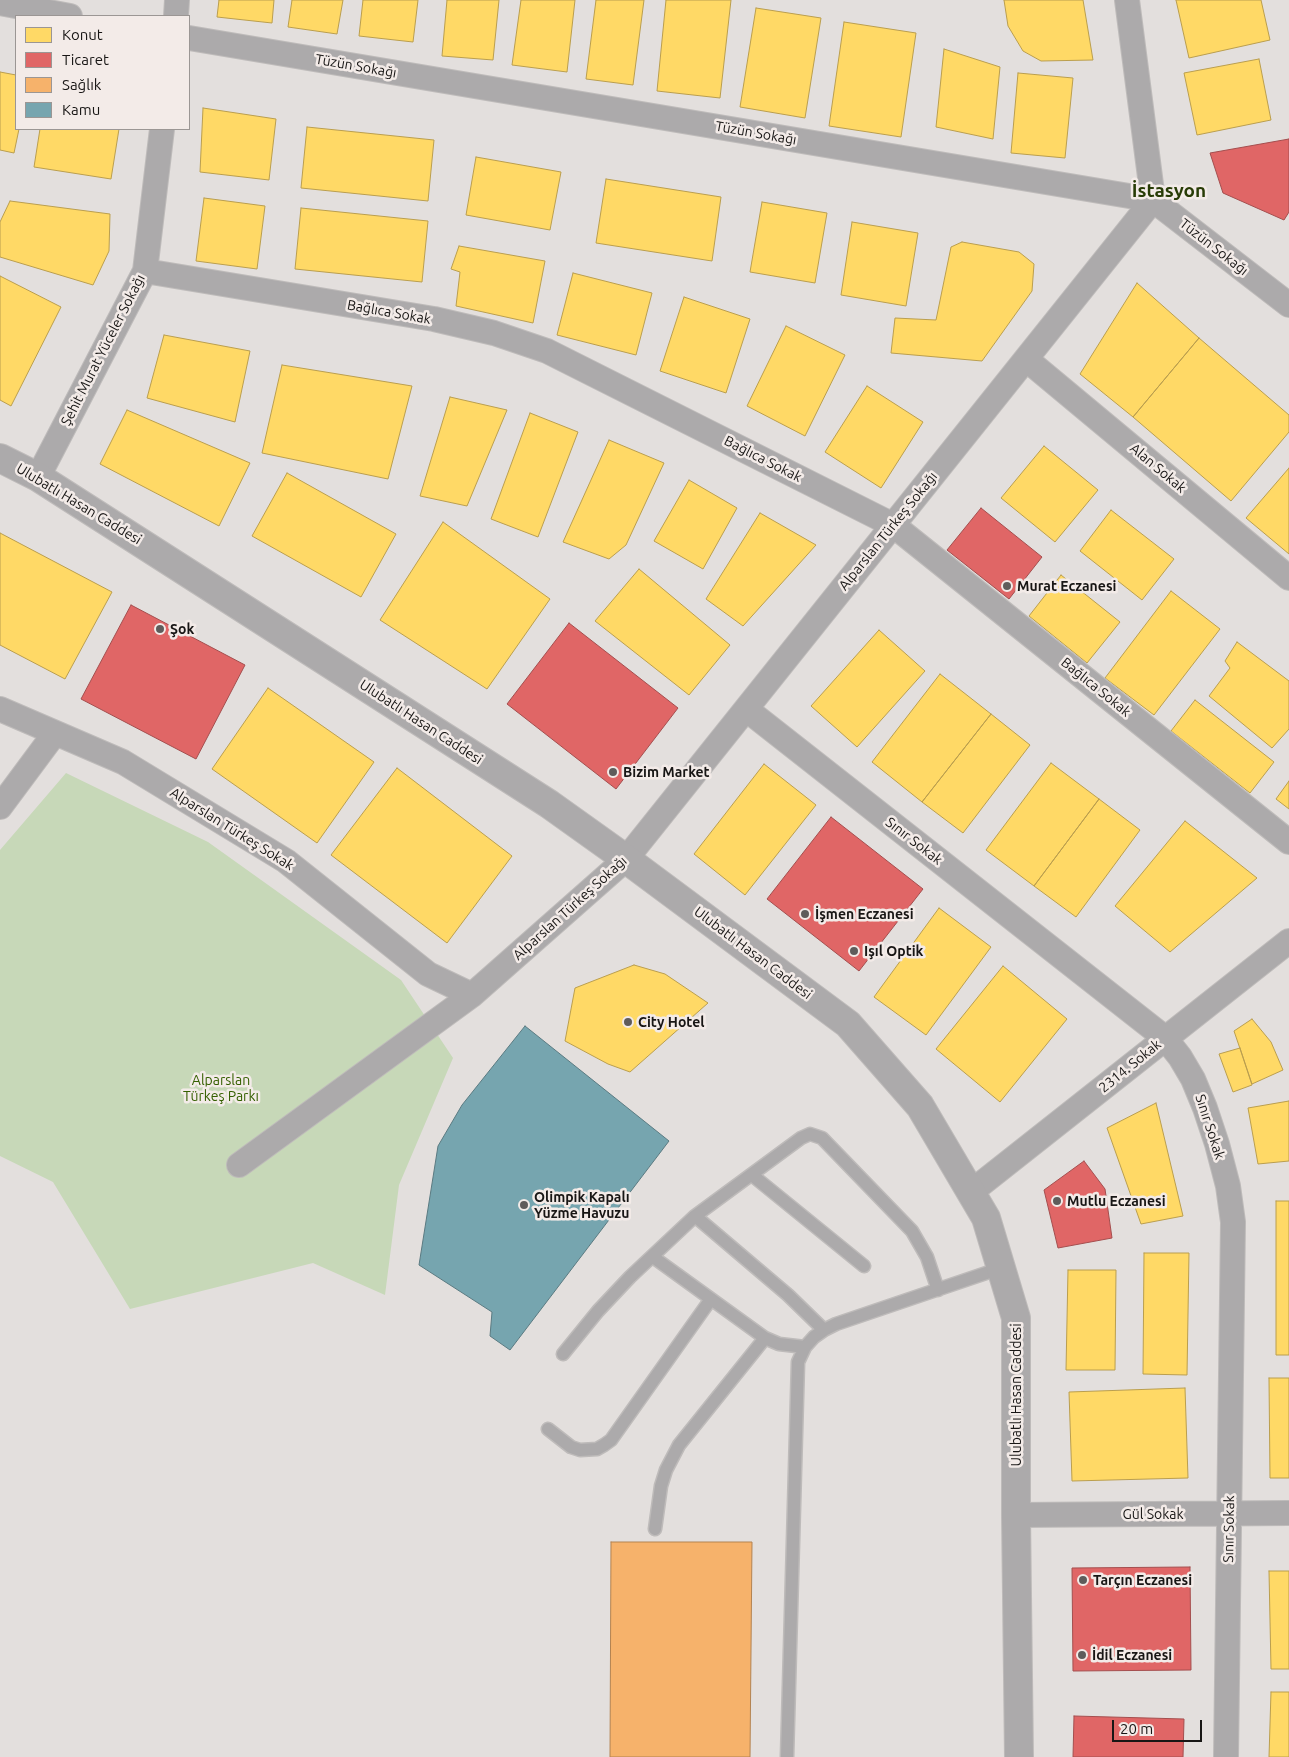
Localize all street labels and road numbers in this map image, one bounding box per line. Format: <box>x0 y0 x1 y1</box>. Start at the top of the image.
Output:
street label: Tüzün Sokağı <box>314 51 398 81</box>
street label: Tüzün Sokağı <box>714 118 798 148</box>
street label: Tüzün Sokağı <box>1176 215 1252 279</box>
street label: Şehit Murat Yüceler Sokağı <box>57 272 149 428</box>
street label: Bağlıca Sokak <box>346 296 432 328</box>
street label: Bağlıca Sokak <box>721 432 805 486</box>
street label: Alan Sokak <box>1127 440 1189 496</box>
street label: Ulubatlı Hasan Caddesi <box>13 460 145 548</box>
street label: Alparslan Türkeş Sokağı <box>835 468 941 594</box>
street label: Bağlıca Sokak <box>1058 654 1134 720</box>
street label: Ulubatlı Hasan Caddesi <box>356 676 486 768</box>
street label: Alparslan Türkeş Sokak <box>167 784 297 874</box>
street label: Sınır Sokak <box>882 814 946 868</box>
street label: Alparslan Türkeş Sokağı <box>510 852 630 964</box>
street label: Ulubatlı Hasan Caddesi <box>691 903 815 1003</box>
street label: 2314. Sokak <box>1096 1036 1164 1096</box>
street label: Sınır Sokak <box>1192 1092 1228 1162</box>
street label: Ulubatlı Hasan Caddesi <box>1008 1323 1024 1467</box>
street label: Sınır Sokak <box>1220 1495 1238 1563</box>
street label: Gül Sokak <box>1123 1506 1183 1522</box>

